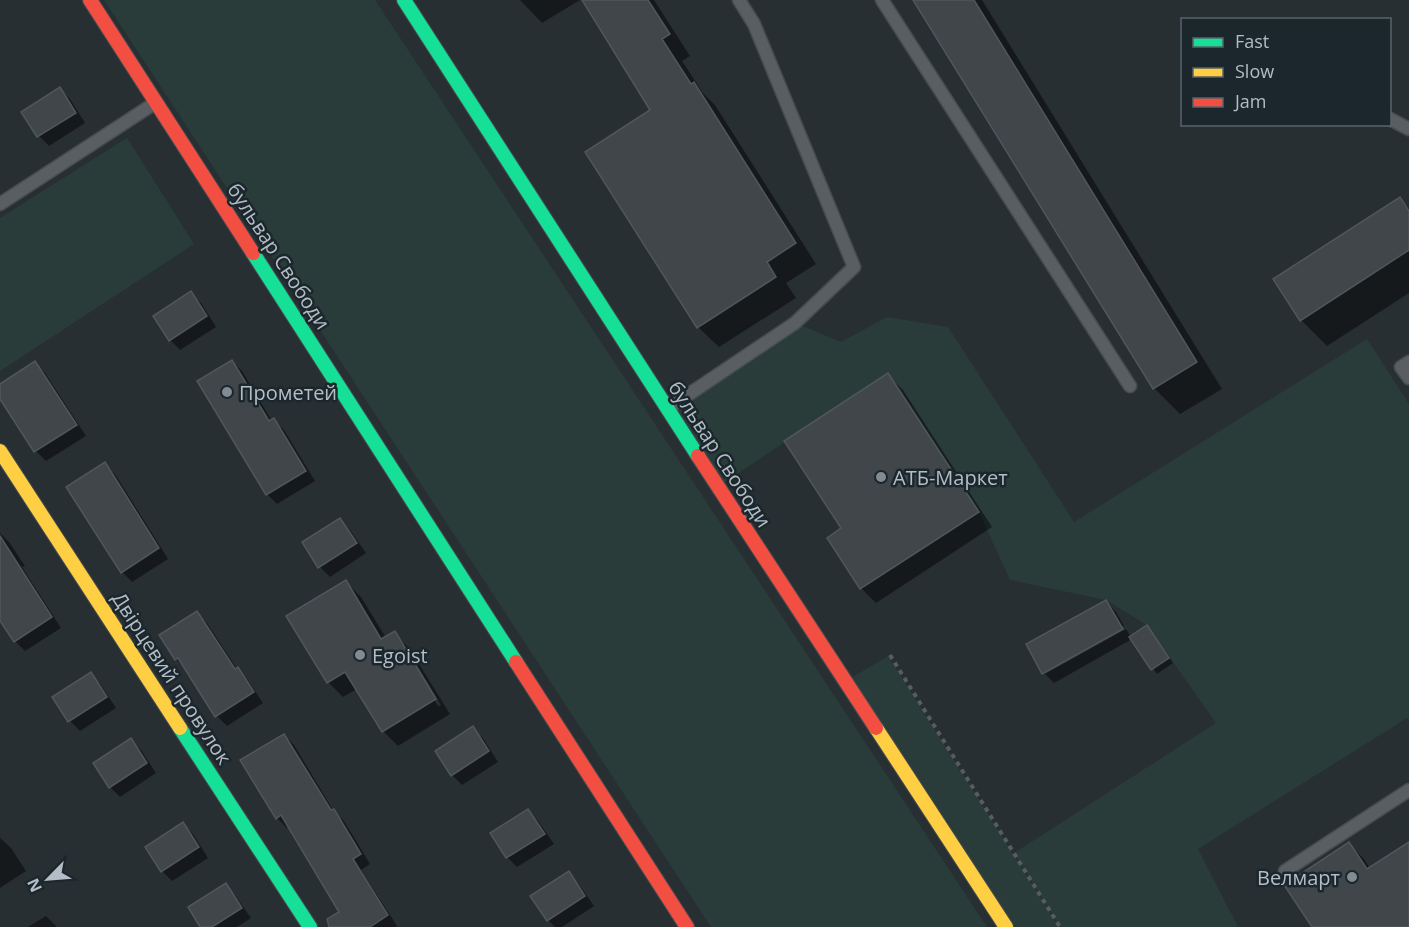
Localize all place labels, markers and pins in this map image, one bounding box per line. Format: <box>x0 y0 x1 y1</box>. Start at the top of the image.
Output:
place label: Прометей <box>239 379 337 406</box>
marker: Прометей <box>220 385 234 399</box>
place label: АТБ-Маркет <box>893 464 1008 491</box>
marker: АТБ-Маркет <box>874 470 888 484</box>
place label: Egoist <box>372 642 428 669</box>
marker: Egoist <box>353 648 367 662</box>
place label: Велмарт <box>1257 864 1340 891</box>
marker: Велмарт <box>1345 870 1359 884</box>

